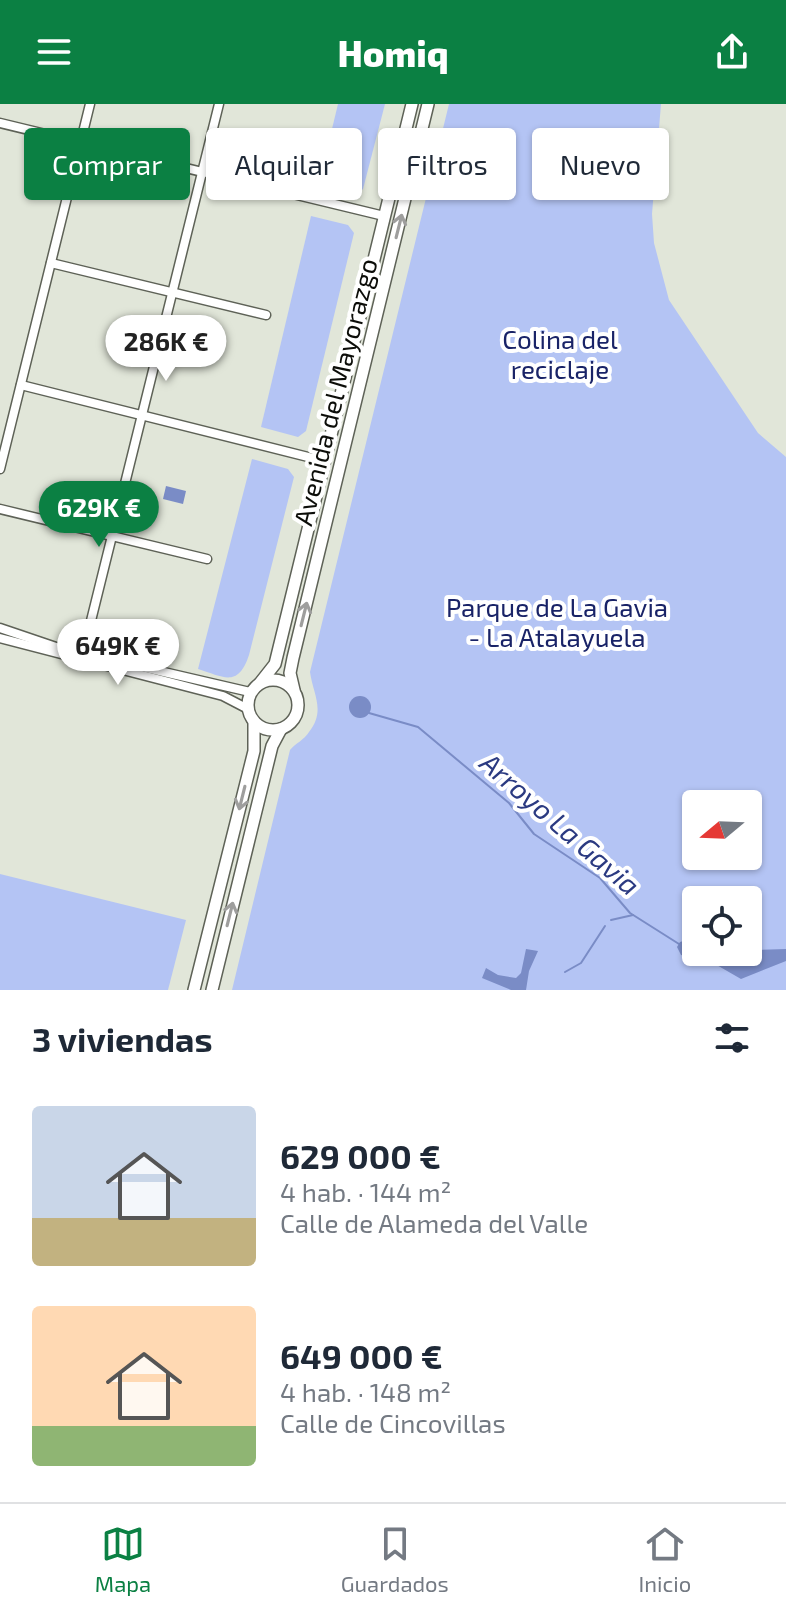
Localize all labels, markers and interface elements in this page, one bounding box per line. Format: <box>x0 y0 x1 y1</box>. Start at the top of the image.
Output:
icon: menu <box>32 30 76 74</box>
icon: share <box>710 30 754 74</box>
text: Homiq <box>337 31 449 74</box>
chip: Comprar <box>24 128 190 200</box>
chip: Alquilar <box>206 128 362 200</box>
chip: Filtros <box>378 128 516 200</box>
chip: Nuevo <box>532 128 669 200</box>
one-way arrow <box>393 213 408 239</box>
street label: Avenida del Mayorazgo <box>286 255 383 528</box>
pin: 286K € <box>101 315 231 383</box>
park label: Colina del reciclaje <box>502 323 618 384</box>
text: 286K € <box>123 325 209 356</box>
pin: 629K € <box>34 481 164 549</box>
text: 629K € <box>57 491 141 522</box>
park label: Parque de La Gavia - La Atalayuela <box>446 591 668 652</box>
one-way arrow <box>297 602 312 628</box>
pin: 649K € <box>53 619 183 687</box>
text: 649K € <box>75 629 161 660</box>
water label: Arroyo La Gavia <box>473 744 647 902</box>
one-way arrow <box>234 785 249 810</box>
north arrow <box>682 790 762 870</box>
map controls <box>682 790 762 966</box>
button: locate <box>682 886 762 966</box>
one-way arrow <box>224 902 239 928</box>
icon: filters <box>710 1016 754 1060</box>
text: 3 viviendas <box>32 1018 212 1059</box>
text: 629 000 € <box>280 1135 441 1176</box>
icon: home <box>96 1138 192 1234</box>
text: 4 hab. · 144 m² <box>280 1176 451 1207</box>
text: Calle de Alameda del Valle <box>280 1207 588 1238</box>
text: 649 000 € <box>280 1335 443 1376</box>
icon: home <box>96 1338 192 1434</box>
text: 4 hab. · 148 m² <box>280 1376 451 1407</box>
text: Calle de Cincovillas <box>280 1407 506 1438</box>
tab: Mapa <box>95 1522 151 1596</box>
tab: Guardados <box>341 1522 449 1596</box>
tab: Inicio <box>638 1522 691 1596</box>

